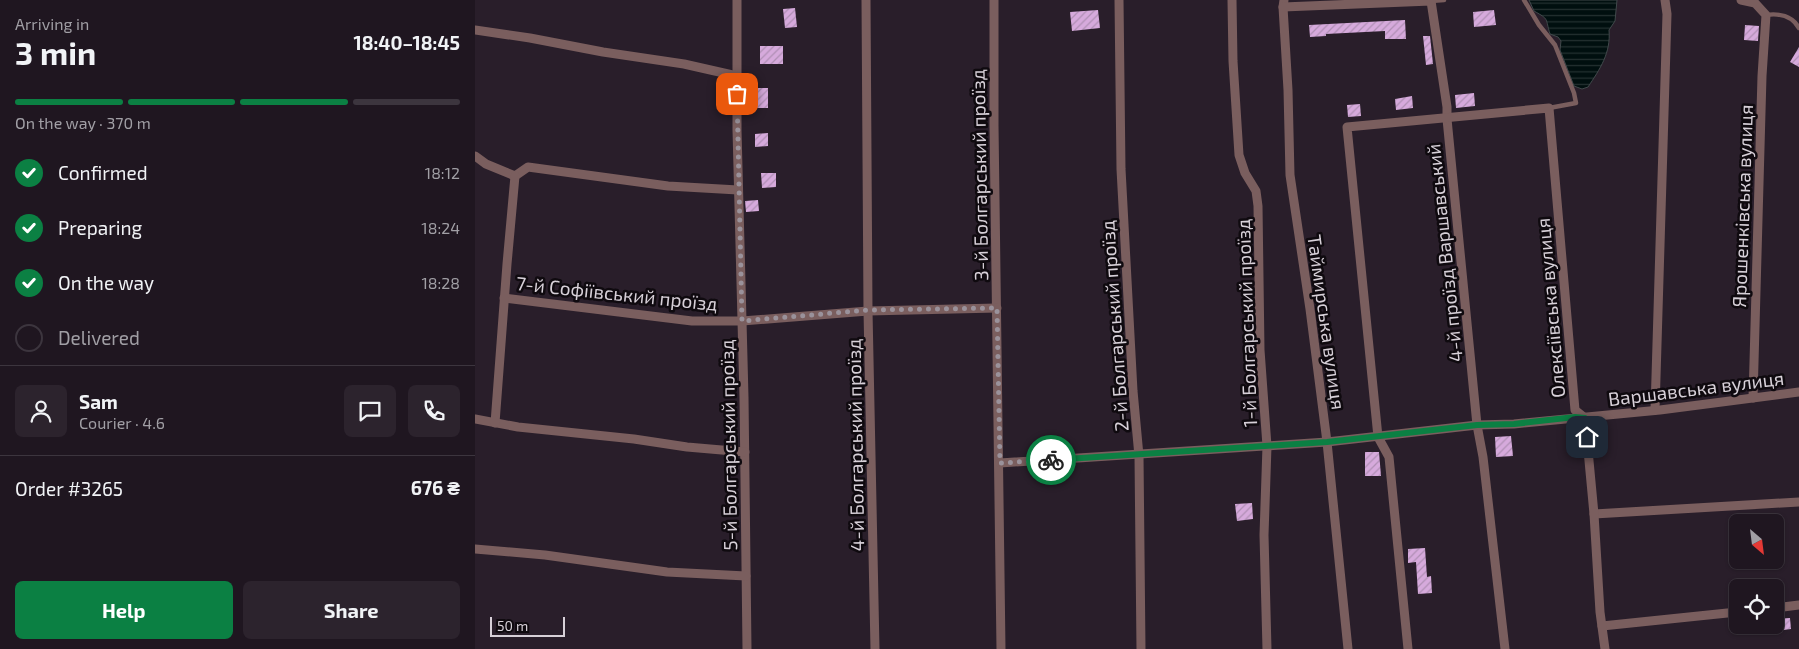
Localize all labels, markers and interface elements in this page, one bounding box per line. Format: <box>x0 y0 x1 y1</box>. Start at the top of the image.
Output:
text: Arriving in <box>15 14 89 33</box>
text: 18:40–18:45 <box>353 31 460 54</box>
text: 3 min <box>15 33 96 71</box>
street label: 3-й Болгарський проїзд <box>966 69 992 281</box>
pin <box>716 73 758 115</box>
icon: bag <box>723 80 751 108</box>
street label: Ярошенківська вулиця <box>1727 104 1758 308</box>
text: On the way · 370 m <box>15 113 151 132</box>
street label: 4-й проїзд Варшавський <box>1421 143 1467 363</box>
icon: check <box>15 159 43 187</box>
text: Confirmed <box>58 161 148 184</box>
text: 18:12 <box>425 163 460 182</box>
icon: check <box>15 214 43 242</box>
text: Preparing <box>58 216 142 239</box>
street label: Олексіївська вулиця <box>1531 217 1570 399</box>
text: 18:24 <box>421 218 460 237</box>
street label: 1-й Болгарський проїзд <box>1231 218 1261 428</box>
street label: 2-й Болгарський проїзд <box>1095 220 1133 432</box>
street label: Таймирська вулиця <box>1302 233 1351 411</box>
icon: check <box>15 269 43 297</box>
text: On the way <box>58 271 154 294</box>
street label: 7-й Софіївський проїзд <box>515 271 719 315</box>
text: 18:28 <box>421 273 460 292</box>
text: Delivered <box>58 326 140 349</box>
street label: 4-й Болгарський проїзд <box>842 338 868 552</box>
street label: 5-й Болгарський проїзд <box>715 339 741 551</box>
street label: Варшавська вулиця <box>1607 366 1785 411</box>
button: person <box>15 385 67 437</box>
button: chat <box>344 385 396 437</box>
button: phone <box>408 385 460 437</box>
text: Sam <box>79 390 118 413</box>
text: Courier · 4.6 <box>79 413 165 432</box>
pin <box>1566 416 1608 458</box>
icon: home <box>1573 423 1601 451</box>
courier <box>1026 435 1076 485</box>
icon: bike <box>1037 446 1065 474</box>
text: 676 ₴ <box>411 476 460 499</box>
text: Order #3265 <box>15 477 123 500</box>
north arrow <box>1729 514 1784 569</box>
map controls <box>1729 514 1784 634</box>
button: locate <box>1729 579 1784 634</box>
button: Help <box>15 581 233 639</box>
button: Share <box>243 581 460 639</box>
scale bar <box>490 614 565 637</box>
text: 50 m <box>497 617 528 634</box>

